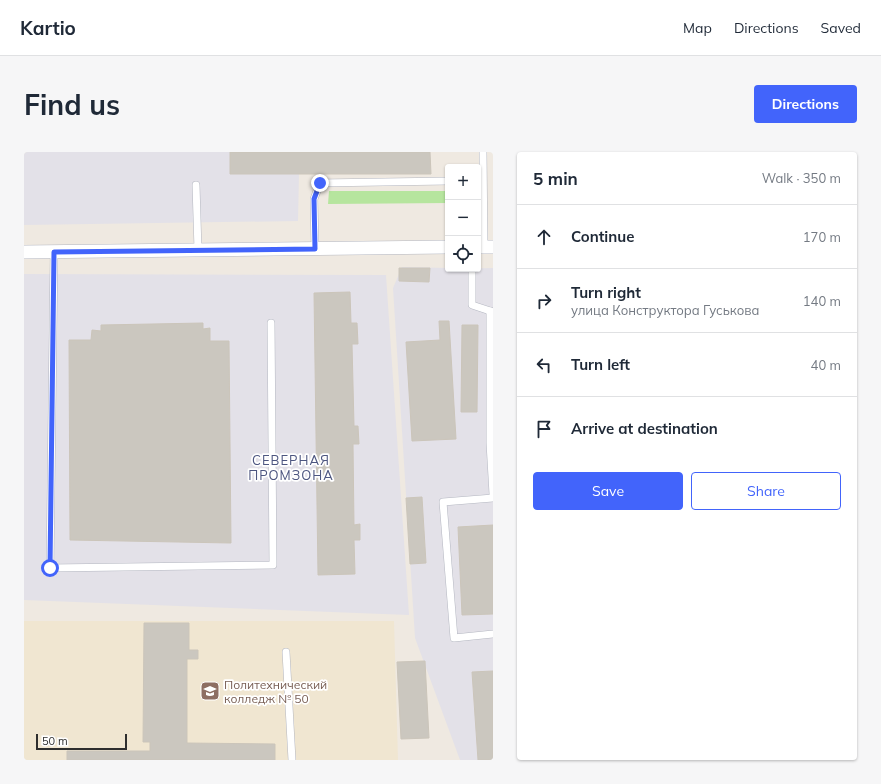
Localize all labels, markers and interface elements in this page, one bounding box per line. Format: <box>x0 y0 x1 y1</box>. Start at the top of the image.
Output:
text: Kartio <box>20 16 76 40</box>
text: Map <box>683 19 712 37</box>
text: Directions <box>734 19 799 37</box>
text: Saved <box>821 19 861 37</box>
button: Directions <box>754 85 857 123</box>
text: Find us <box>24 87 120 122</box>
map controls <box>445 164 481 272</box>
button: + <box>445 164 481 200</box>
text: 5 min <box>533 168 578 189</box>
text: Walk · 350 m <box>762 170 841 186</box>
route end <box>311 174 329 192</box>
button: − <box>445 200 481 236</box>
icon: ahead <box>533 226 555 248</box>
text: Continue <box>571 227 634 246</box>
text: 170 m <box>803 229 841 245</box>
button: locate <box>445 236 481 272</box>
text: Turn right <box>571 283 641 302</box>
icon: right <box>533 290 555 312</box>
text: 140 m <box>803 293 841 309</box>
text: улица Конструктора Гуськова <box>571 302 760 318</box>
icon: left <box>533 354 555 376</box>
text: Turn left <box>571 355 630 374</box>
text: 40 m <box>811 357 841 373</box>
icon: arrive <box>533 418 555 440</box>
text: Arrive at destination <box>571 419 718 438</box>
district label: СЕВЕРНАЯ ПРОМЗОНА <box>248 452 334 483</box>
button: Save <box>533 472 683 510</box>
button: Share <box>691 472 841 510</box>
route start <box>41 559 59 577</box>
place label: Политехнический колледж № 50 <box>224 677 327 706</box>
school or university icon: Политехнический колледж № 50 <box>199 680 221 702</box>
scale bar <box>36 732 127 751</box>
text: 50 m <box>42 734 68 748</box>

